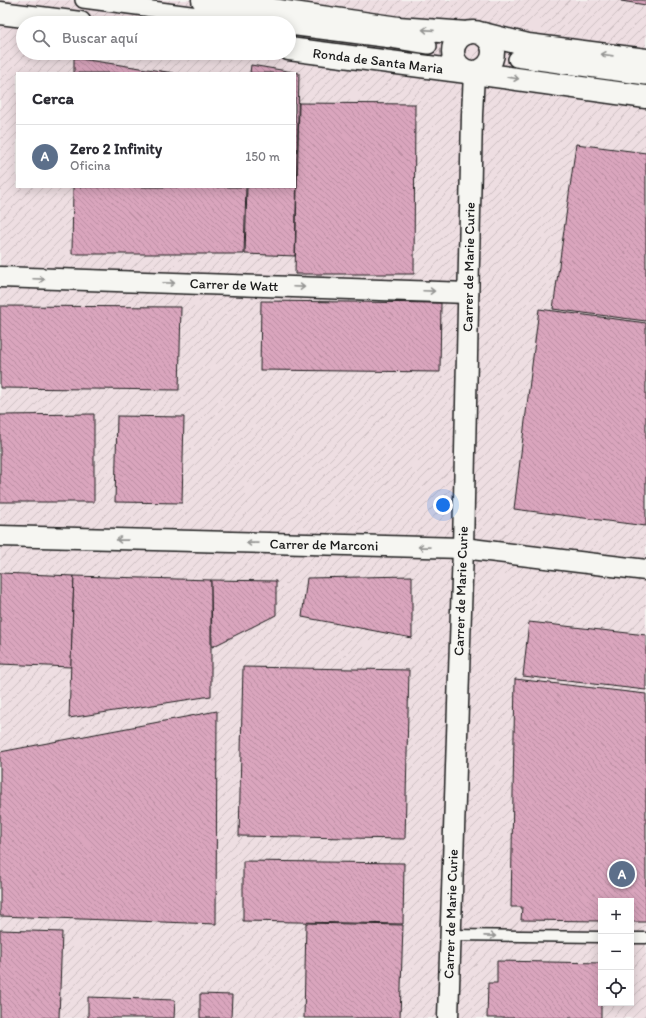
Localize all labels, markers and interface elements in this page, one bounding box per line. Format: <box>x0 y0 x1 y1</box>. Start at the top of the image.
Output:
search box <box>16 16 296 60</box>
icon: search <box>30 27 52 49</box>
one-way arrow <box>422 27 435 34</box>
text: Buscar aquí <box>62 29 138 47</box>
street label: Ronda de Santa Maria <box>312 45 444 77</box>
one-way arrow <box>601 51 614 59</box>
one-way arrow <box>506 74 519 82</box>
text: Cerca <box>32 88 74 108</box>
text: Zero 2 Infinity <box>70 140 162 158</box>
text: A <box>41 149 49 164</box>
text: 150 m <box>245 149 280 164</box>
text: Oficina <box>70 158 110 173</box>
street label: Carrer de Marie Curie <box>459 202 479 332</box>
one-way arrow <box>32 275 45 282</box>
street label: Carrer de Watt <box>189 275 279 295</box>
one-way arrow <box>162 279 175 287</box>
one-way arrow <box>292 283 305 291</box>
one-way arrow <box>422 288 435 295</box>
your location <box>433 495 453 515</box>
street label: Carrer de Marie Curie <box>450 526 472 656</box>
one-way arrow <box>116 536 129 543</box>
street label: Carrer de Marconi <box>269 536 379 554</box>
one-way arrow <box>246 539 259 547</box>
one-way arrow <box>418 543 431 551</box>
street label: Carrer de Marie Curie <box>440 849 462 979</box>
pin: A <box>609 859 635 889</box>
map controls <box>598 898 634 1006</box>
button: + <box>598 898 634 934</box>
one-way arrow <box>483 932 496 940</box>
button: − <box>598 934 634 970</box>
button: locate <box>598 970 634 1006</box>

